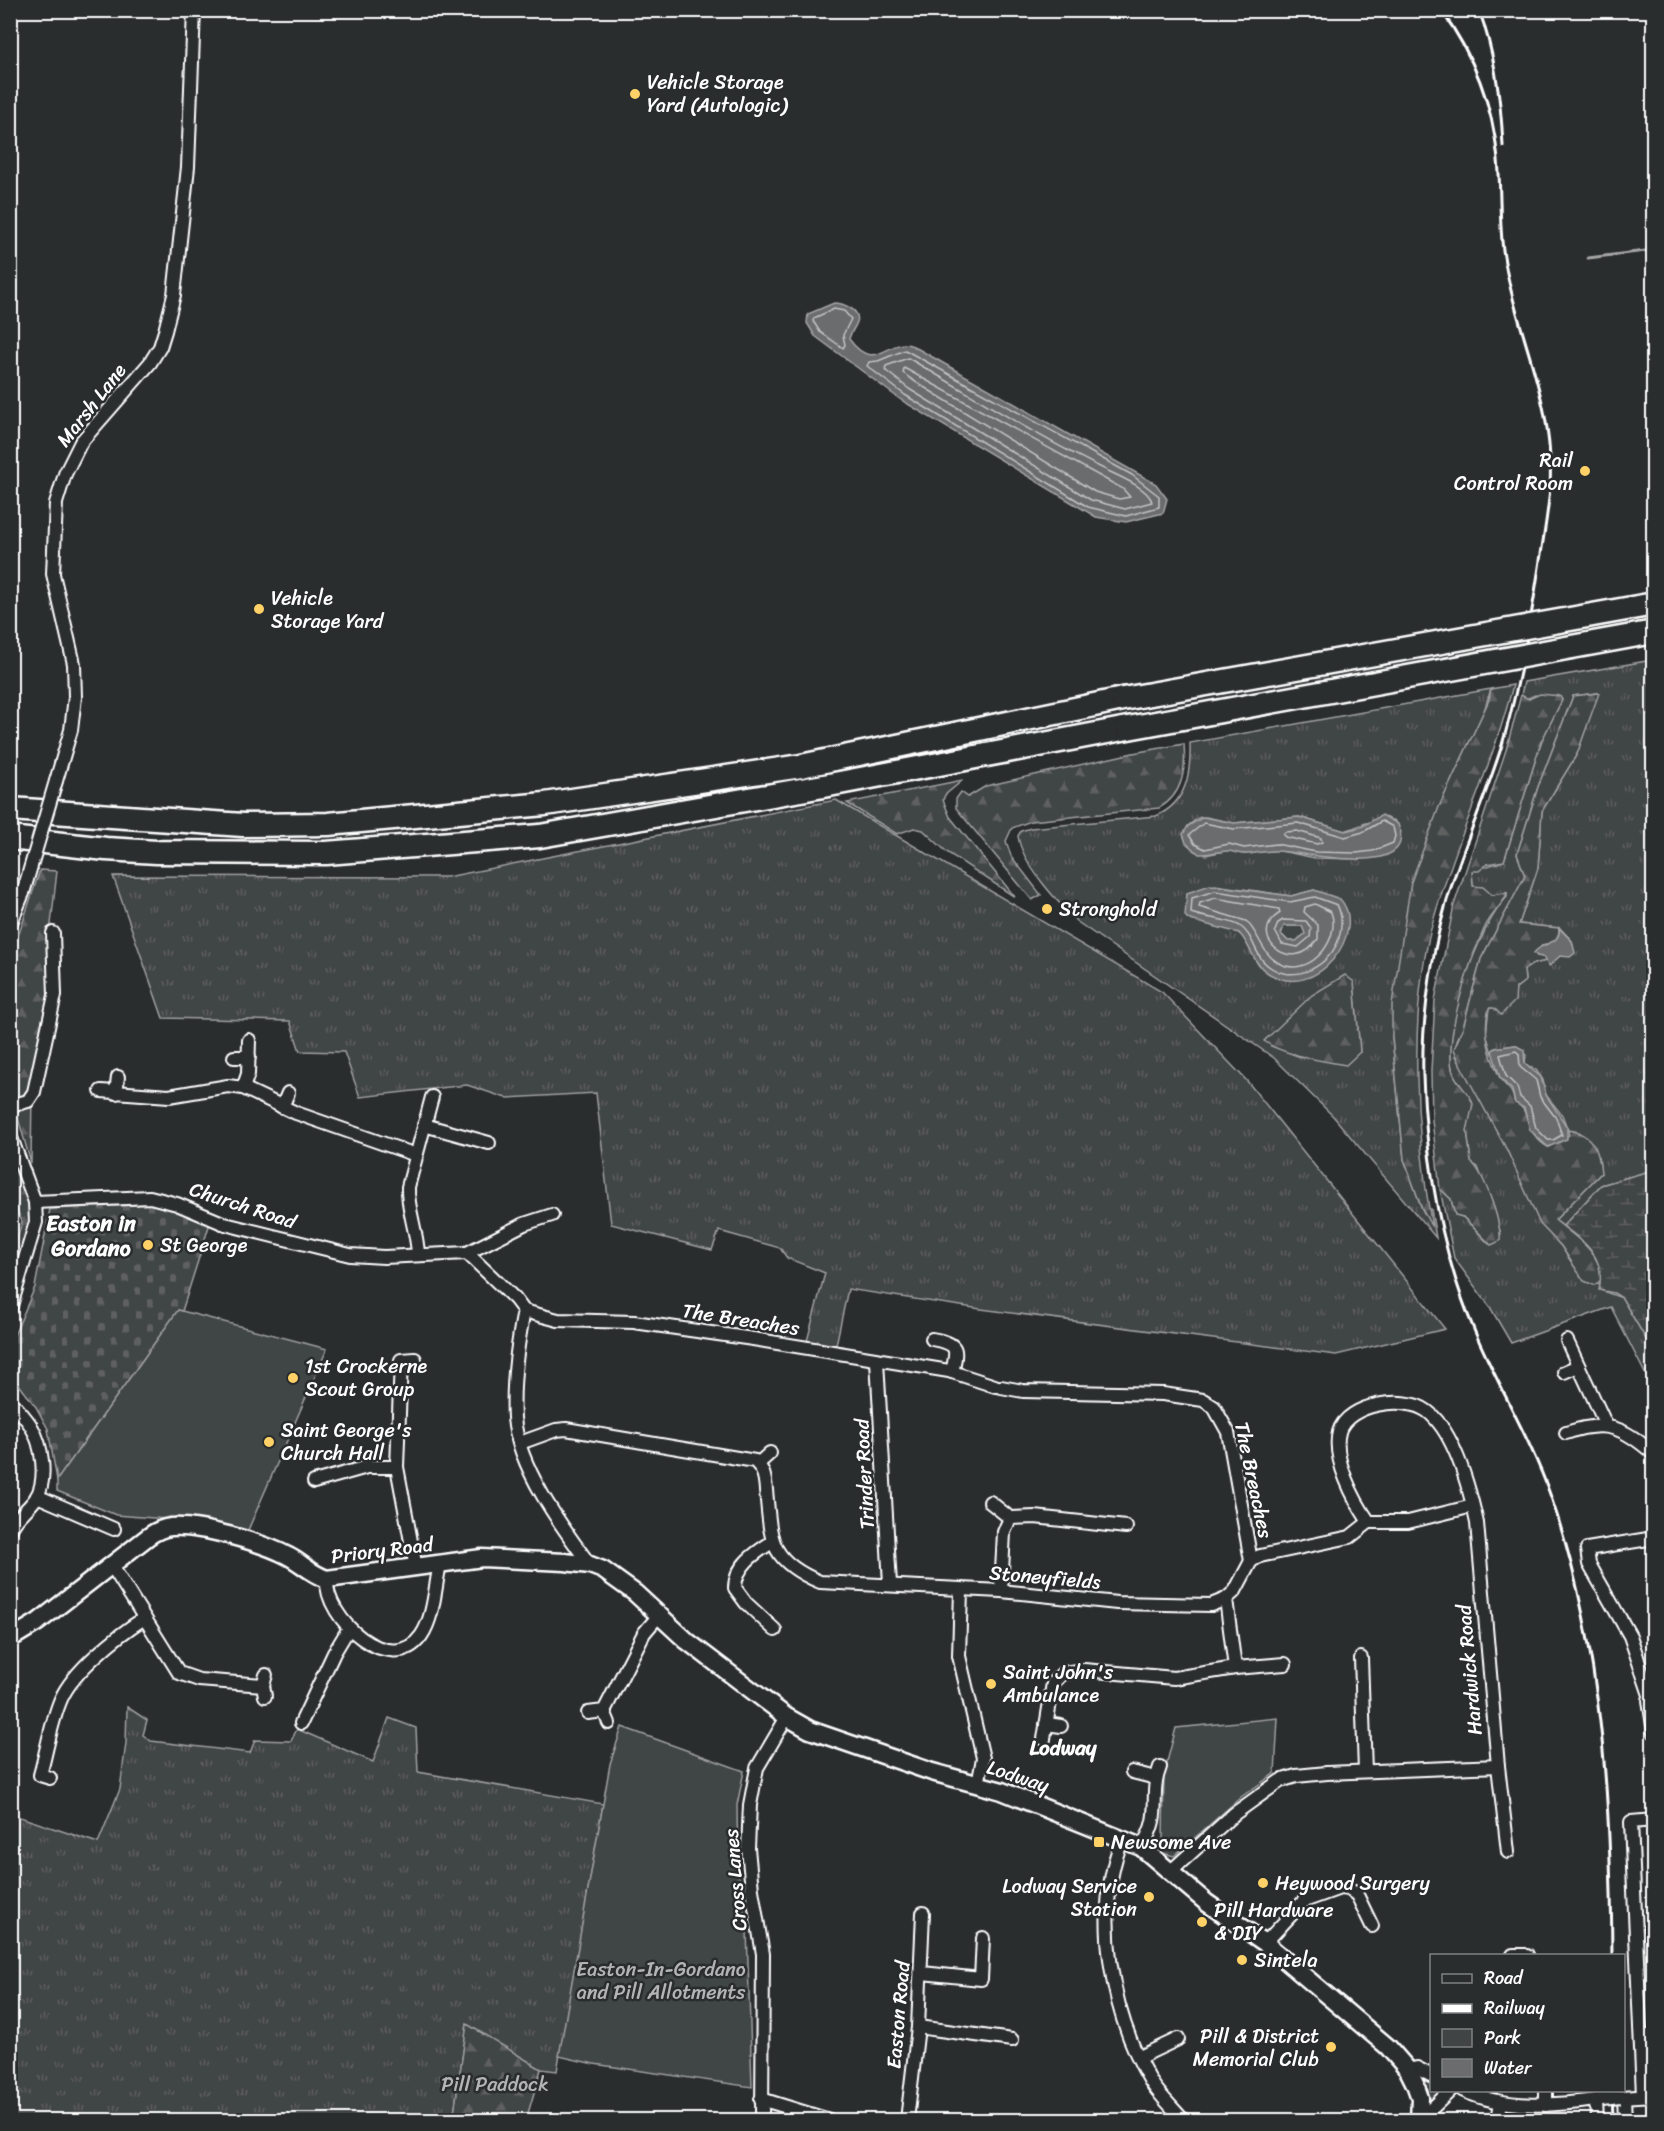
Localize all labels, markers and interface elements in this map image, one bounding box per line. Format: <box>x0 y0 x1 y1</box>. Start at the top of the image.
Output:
place label: Vehicle Storage Yard (Autologic) <box>647 65 788 123</box>
marker: Vehicle Storage Yard (Autologic) <box>628 87 642 101</box>
street label: Marsh Lane <box>47 355 136 455</box>
place label: Rail Control Room <box>1454 443 1574 501</box>
marker: Rail Control Room <box>1578 464 1592 478</box>
place label: Vehicle Storage Yard <box>271 581 385 639</box>
marker: Vehicle Storage Yard <box>252 602 266 616</box>
place label: Stronghold <box>1059 892 1158 927</box>
marker: Stronghold <box>1040 902 1054 916</box>
street label: Church Road <box>185 1172 302 1240</box>
district label: Easton in Gordano <box>46 1204 136 1268</box>
place label: St George <box>160 1228 248 1263</box>
marker: St George <box>141 1238 155 1252</box>
street label: The Breaches <box>680 1293 803 1346</box>
place label: 1st Crockerne Scout Group <box>305 1349 427 1407</box>
marker: 1st Crockerne Scout Group <box>286 1371 300 1385</box>
place label: Saint George's Church Hall <box>281 1413 412 1471</box>
street label: Trinder Road <box>844 1416 885 1530</box>
street label: The Breaches <box>1224 1419 1283 1542</box>
marker: Saint George's Church Hall <box>262 1435 276 1449</box>
street label: Priory Road <box>329 1527 436 1574</box>
street label: Stoneyfields <box>988 1555 1103 1600</box>
street label: Hardwick Road <box>1446 1602 1493 1737</box>
place label: Saint John's Ambulance <box>1002 1655 1114 1713</box>
marker: Saint John's Ambulance <box>984 1677 998 1691</box>
district label: Lodway <box>1029 1729 1098 1767</box>
street label: Lodway <box>982 1750 1054 1803</box>
place label: Newsome Ave <box>1111 1825 1231 1860</box>
street label: Cross Lanes <box>714 1827 757 1932</box>
marker: Newsome Ave <box>1092 1835 1106 1849</box>
place label: Heywood Surgery <box>1275 1866 1430 1901</box>
place label: Lodway Service Station <box>1002 1869 1137 1927</box>
marker: Heywood Surgery <box>1256 1876 1270 1890</box>
marker: Lodway Service Station <box>1142 1890 1156 1904</box>
place label: Pill Hardware & DIY <box>1214 1893 1334 1951</box>
marker: Pill Hardware & DIY <box>1195 1915 1209 1929</box>
place label: Sintela <box>1254 1943 1318 1978</box>
park label: Easton-In-Gordano and Pill Allotments <box>576 1952 746 2010</box>
marker: Sintela <box>1235 1953 1249 1967</box>
legend <box>1430 1954 1625 2092</box>
street label: Easton Road <box>876 1958 921 2070</box>
text: Road <box>1484 1962 1524 1994</box>
text: Railway <box>1484 1992 1546 2024</box>
place label: Pill & District Memorial Club <box>1193 2019 1319 2077</box>
text: Park <box>1484 2022 1521 2054</box>
marker: Pill & District Memorial Club <box>1324 2040 1338 2054</box>
text: Water <box>1484 2052 1533 2084</box>
park label: Pill Paddock <box>441 2067 549 2102</box>

